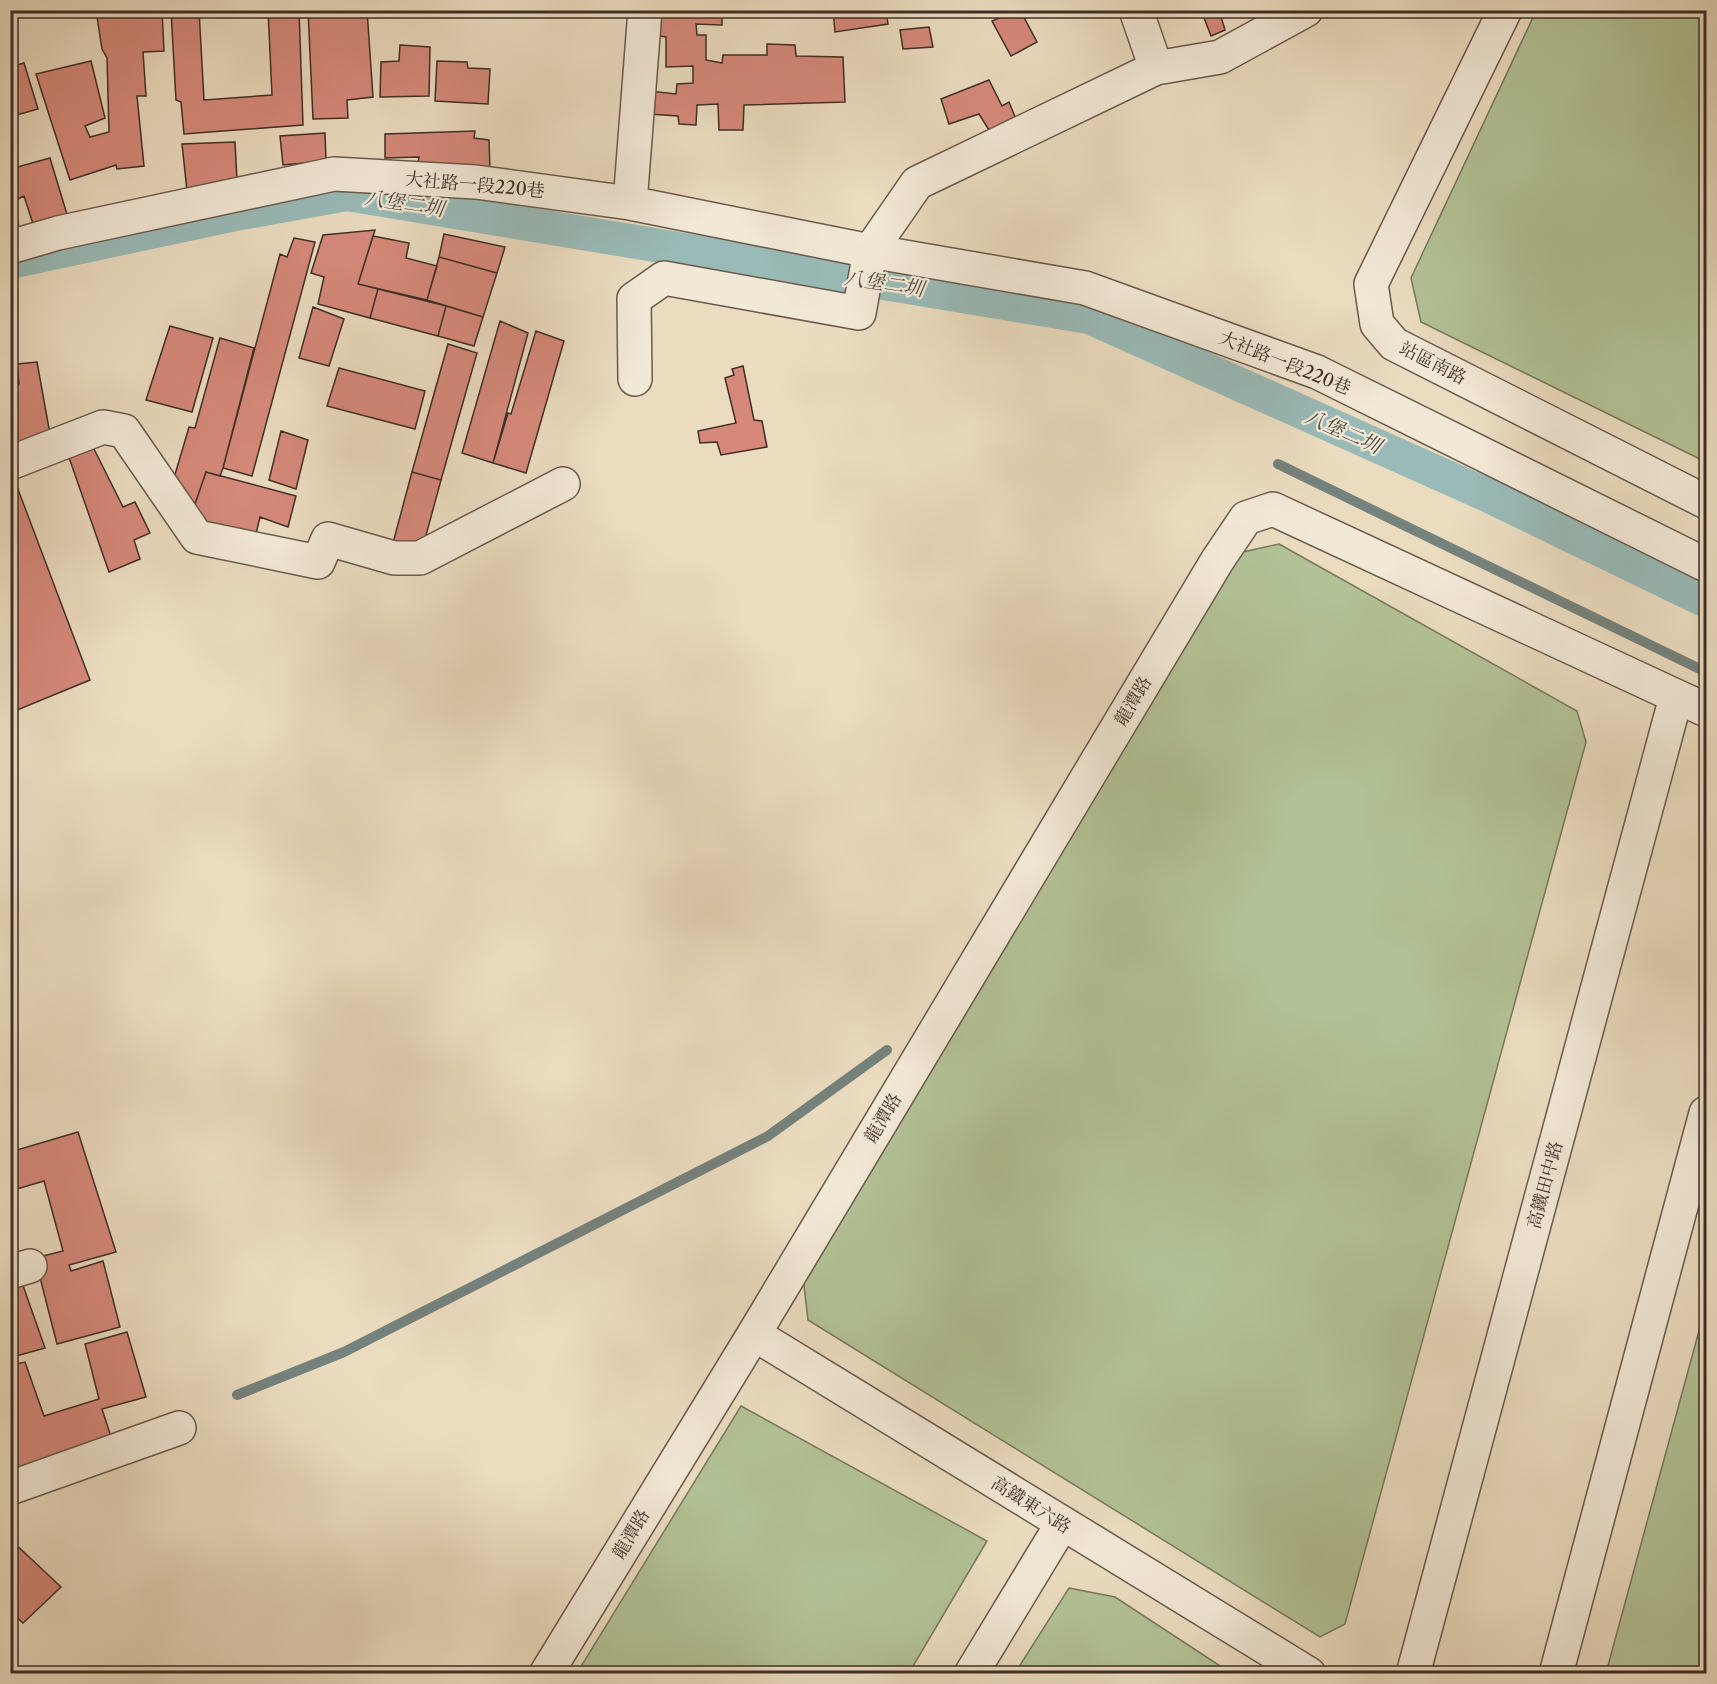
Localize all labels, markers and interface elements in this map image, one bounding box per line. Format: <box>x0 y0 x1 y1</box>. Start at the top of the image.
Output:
street label: 大社路一段220巷 <box>404 168 546 202</box>
water label: 八堡二圳 <box>363 185 448 222</box>
water label: 八堡二圳 <box>843 265 928 302</box>
street label: 大社路一段220巷 <box>1216 327 1354 399</box>
street label: 站區南路 <box>1396 337 1470 389</box>
water label: 八堡二圳 <box>1302 404 1387 459</box>
street label: 龍潭路 <box>1110 672 1156 730</box>
street label: 龍潭路 <box>860 1089 906 1147</box>
street label: 高鐵田中路 <box>1523 1139 1567 1231</box>
street label: 高鐵東六路 <box>987 1472 1075 1538</box>
street label: 龍潭路 <box>608 1505 654 1563</box>

